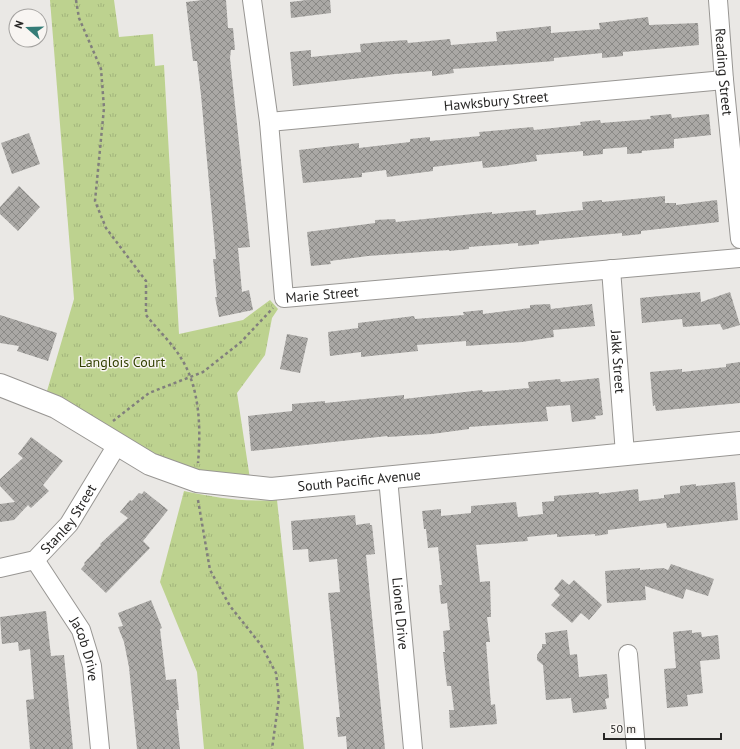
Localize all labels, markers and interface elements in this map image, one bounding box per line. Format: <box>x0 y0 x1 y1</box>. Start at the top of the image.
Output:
north arrow <box>8 8 48 48</box>
text: N <box>11 19 26 30</box>
street label: Reading Street <box>711 27 737 117</box>
street label: Hawksbury Street <box>443 87 549 115</box>
street label: Marie Street <box>285 282 360 307</box>
street label: Jakk Street <box>607 328 629 394</box>
park label: Langlois Court <box>79 353 166 371</box>
street label: South Pacific Avenue <box>297 465 421 495</box>
street label: Stanley Street <box>36 480 100 558</box>
street label: Lionel Drive <box>388 576 413 650</box>
street label: Jacob Drive <box>65 612 102 682</box>
scale bar <box>604 715 721 741</box>
text: 50 m <box>610 721 636 736</box>

